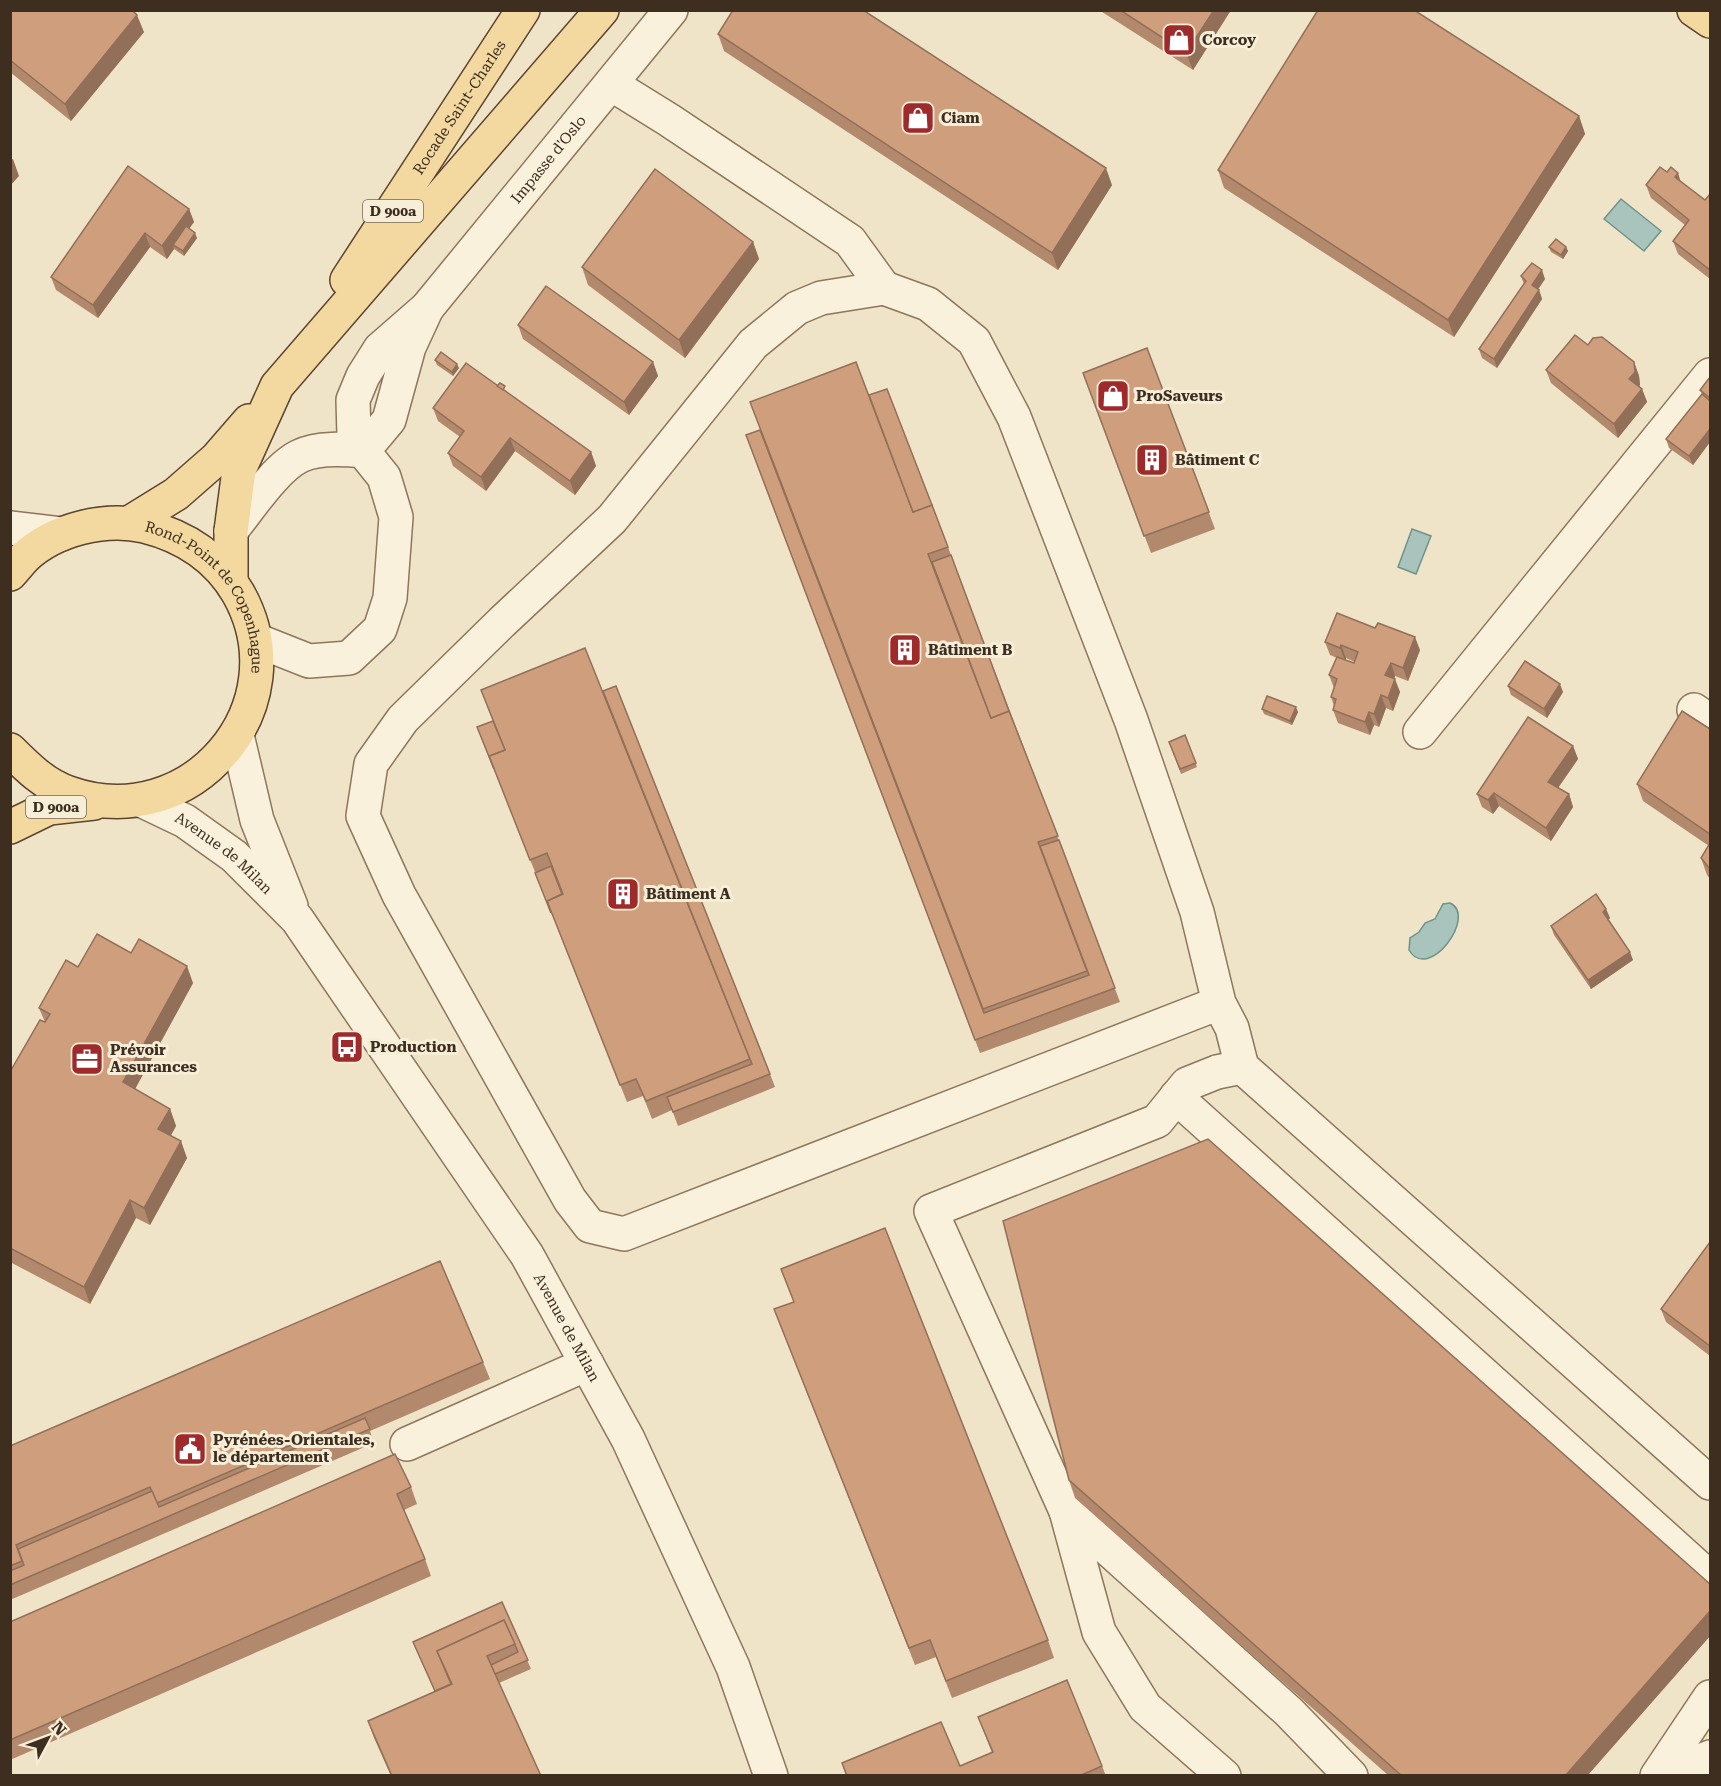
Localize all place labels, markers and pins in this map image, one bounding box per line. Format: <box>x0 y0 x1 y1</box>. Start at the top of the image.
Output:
shop icon: Corcoy <box>1161 22 1197 58</box>
place label: Corcoy <box>1202 31 1256 49</box>
shop icon: Ciam <box>900 100 936 136</box>
place label: Ciam <box>941 109 980 127</box>
shop icon: ProSaveurs <box>1095 378 1131 414</box>
place label: ProSaveurs <box>1136 387 1223 405</box>
building icon: Bâtiment C <box>1134 442 1170 478</box>
place label: Bâtiment C <box>1175 451 1260 469</box>
building icon: Bâtiment B <box>887 632 923 668</box>
place label: Bâtiment B <box>928 641 1013 659</box>
building icon: Bâtiment A <box>605 876 641 912</box>
place label: Bâtiment A <box>646 885 731 903</box>
bus stop icon: Production <box>329 1029 365 1065</box>
place label: Production <box>370 1038 456 1056</box>
office icon: Prévoir Assurances <box>69 1041 105 1077</box>
place label: Prévoir Assurances <box>110 1041 197 1076</box>
public building icon: Pyrénées-Orientales, le département <box>172 1431 208 1467</box>
place label: Pyrénées-Orientales, le département <box>213 1431 375 1466</box>

